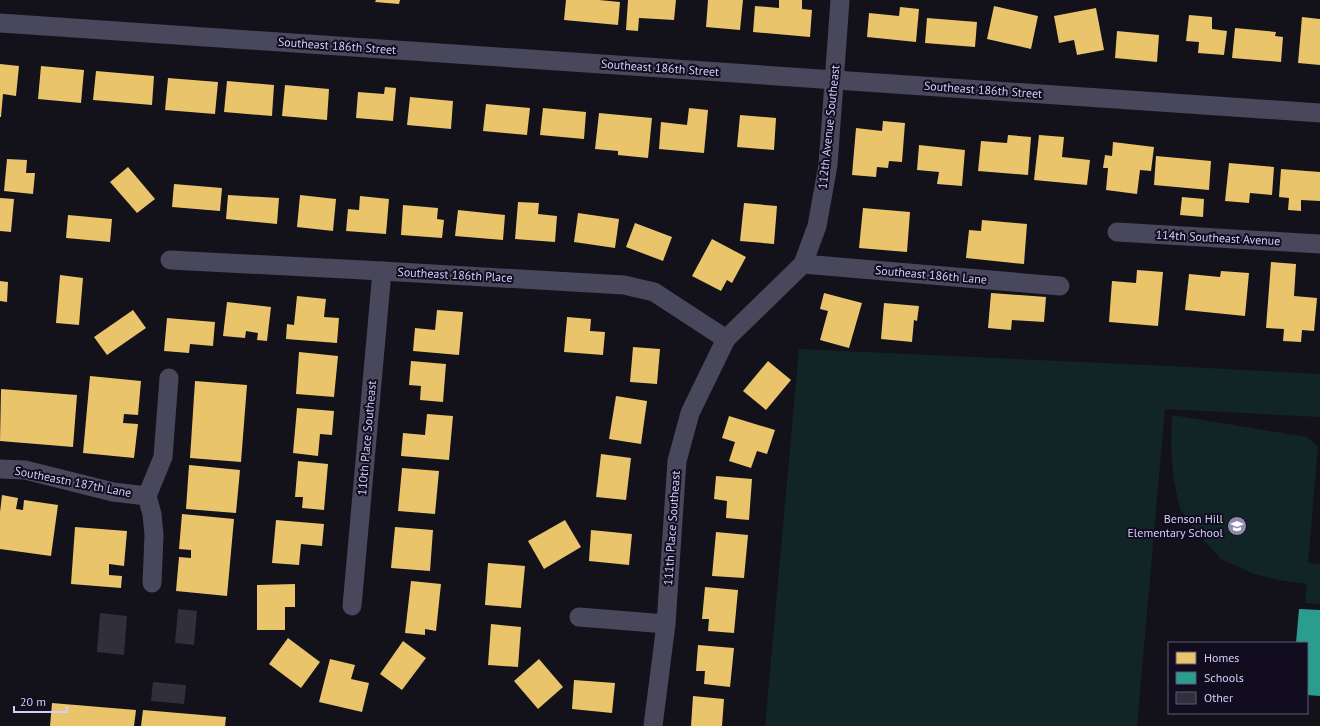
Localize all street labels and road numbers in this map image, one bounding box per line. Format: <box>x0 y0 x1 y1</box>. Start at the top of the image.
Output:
street label: Southeast 186th Street <box>277 34 397 57</box>
street label: Southeast 186th Street <box>600 56 720 79</box>
street label: 112th Avenue Southeast <box>815 64 842 190</box>
street label: Southeast 186th Street <box>923 78 1043 101</box>
street label: 114th Southeast Avenue <box>1155 227 1281 248</box>
street label: Southeast 186th Lane <box>874 262 988 287</box>
street label: Southeast 186th Place <box>397 264 513 285</box>
street label: 110th Place Southeast <box>354 380 379 496</box>
street label: Southeastn 187th Lane <box>13 463 133 500</box>
street label: 111th Place Southeast <box>660 470 683 586</box>

